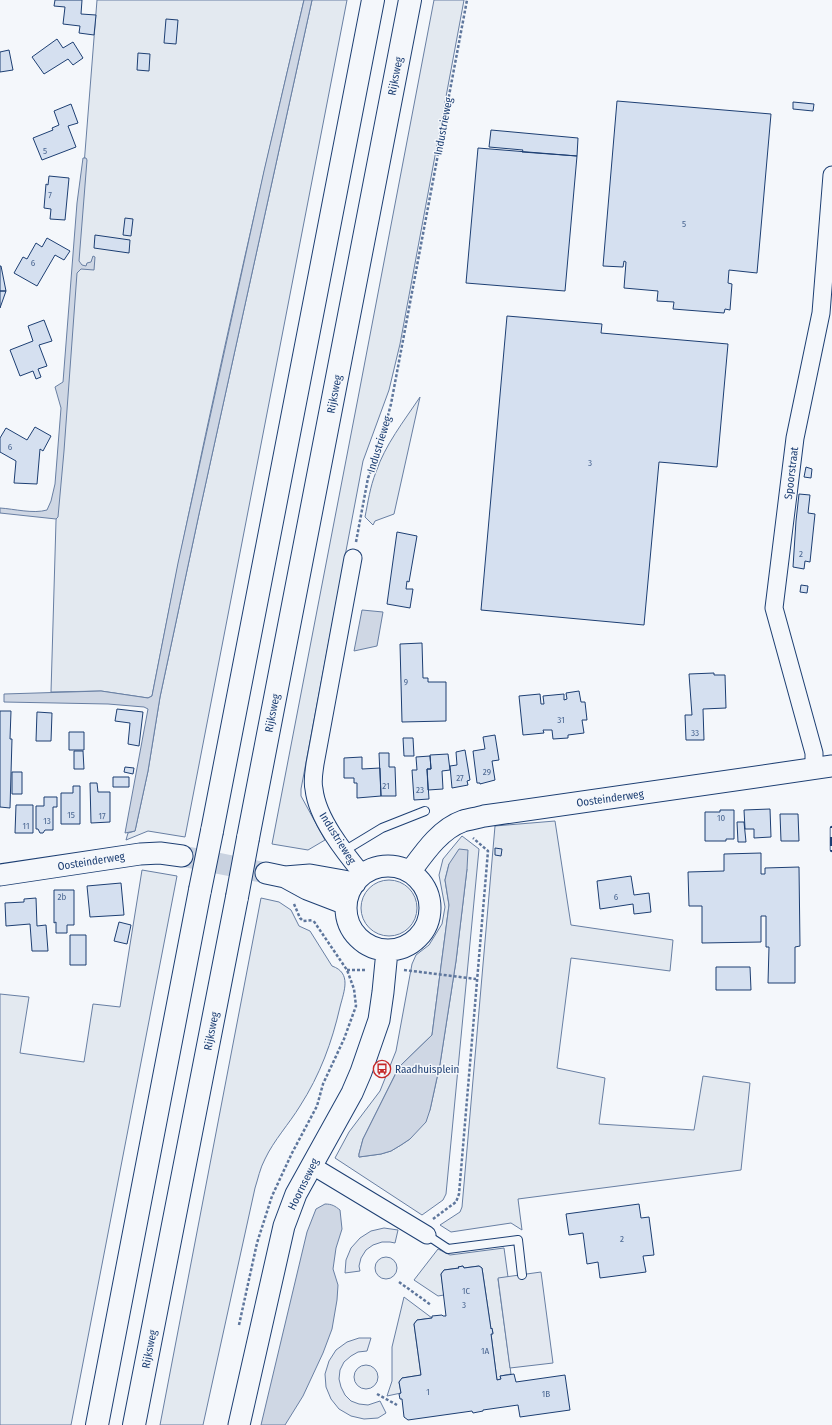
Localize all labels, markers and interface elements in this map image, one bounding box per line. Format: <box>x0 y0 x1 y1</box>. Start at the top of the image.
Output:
street label: Rijksweg <box>385 55 406 97</box>
street label: Industrieweg <box>432 95 456 156</box>
house number: 5 <box>43 146 47 156</box>
house number: 7 <box>48 190 52 200</box>
house number: 5 <box>682 219 686 229</box>
house number: 6 <box>31 258 36 268</box>
street label: Rijksweg <box>324 373 345 415</box>
street label: Industrieweg <box>365 413 394 474</box>
house number: 6 <box>8 442 13 452</box>
street label: Spoorstraat <box>782 446 801 500</box>
house number: 3 <box>588 458 592 468</box>
house number: 2 <box>799 549 803 559</box>
house number: 9 <box>404 677 408 687</box>
street label: Rijksweg <box>262 692 283 734</box>
house number: 31 <box>557 715 565 725</box>
house number: 33 <box>691 728 699 738</box>
house number: 29 <box>483 767 491 777</box>
house number: 27 <box>456 773 464 783</box>
house number: 21 <box>382 781 390 791</box>
house number: 23 <box>416 785 424 795</box>
street label: Oosteinderweg <box>576 787 645 810</box>
house number: 15 <box>67 810 75 820</box>
street label: Industrieweg <box>317 810 359 867</box>
house number: 17 <box>98 811 106 821</box>
house number: 10 <box>717 813 725 823</box>
house number: 13 <box>43 816 51 826</box>
house number: 11 <box>23 821 29 831</box>
street label: Oosteinderweg <box>57 850 126 873</box>
house number: 2b <box>58 892 67 902</box>
house number: 6 <box>614 892 619 902</box>
street label: Rijksweg <box>201 1010 222 1052</box>
bus stop icon: Raadhuisplein <box>372 1059 392 1079</box>
place label: Raadhuisplein <box>395 1063 459 1076</box>
street label: Hoornseweg <box>285 1156 322 1212</box>
house number: 2 <box>620 1234 624 1244</box>
house number: 1C <box>462 1286 470 1296</box>
house number: 3 <box>462 1300 466 1310</box>
street label: Rijksweg <box>139 1328 160 1370</box>
house number: 1A <box>481 1346 489 1356</box>
house number: 1 <box>426 1387 430 1397</box>
house number: 1B <box>542 1389 550 1399</box>

